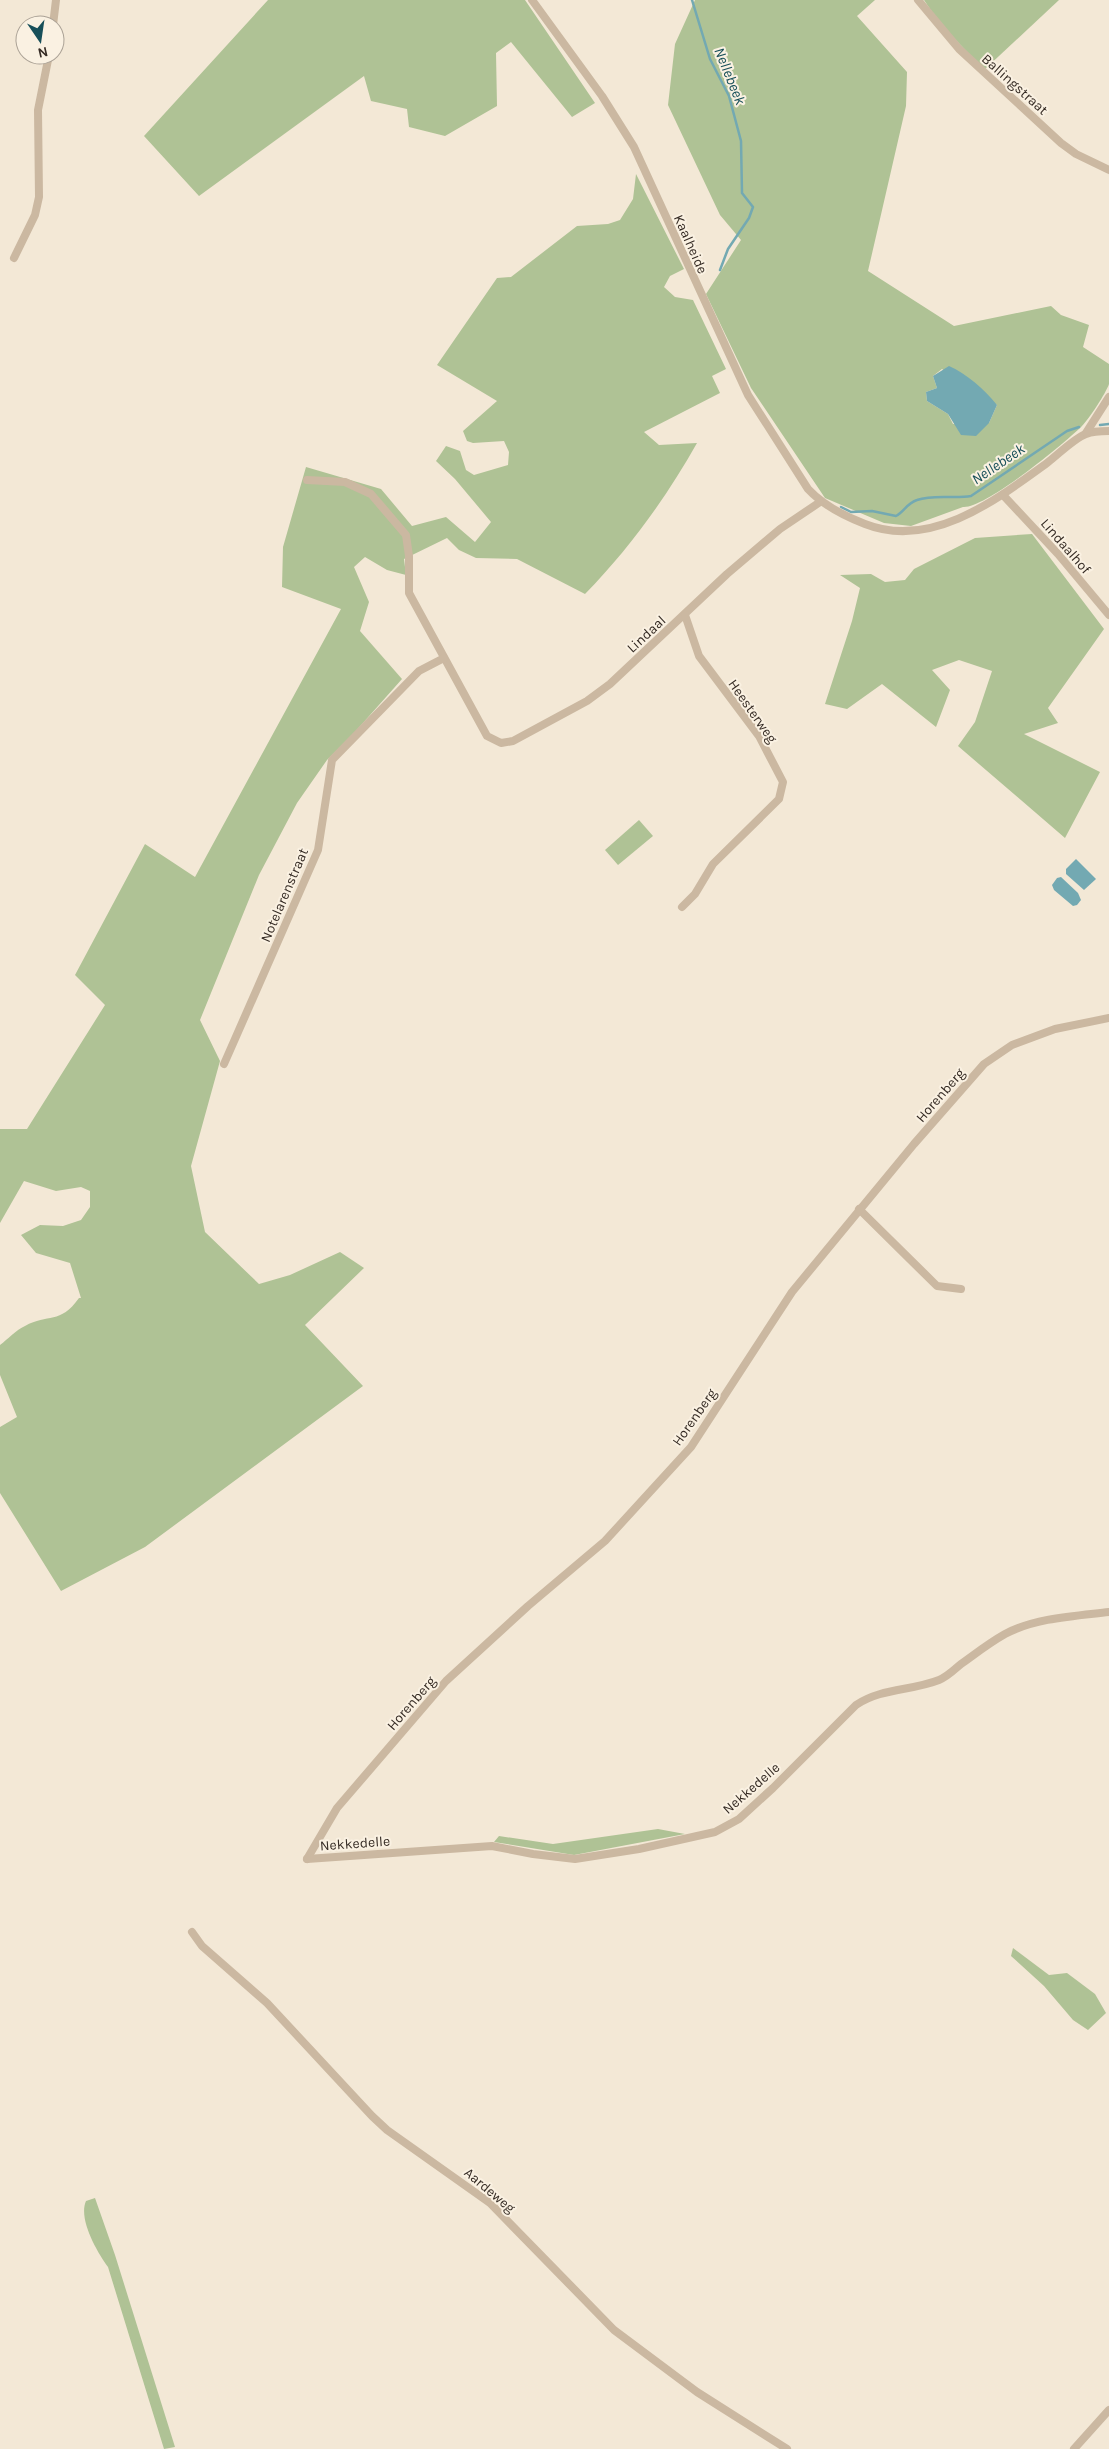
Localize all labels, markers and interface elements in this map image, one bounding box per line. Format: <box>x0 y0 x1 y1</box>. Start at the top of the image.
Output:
north arrow <box>15 15 65 65</box>
text: N <box>36 43 50 62</box>
water label: Nellebeek <box>710 45 750 108</box>
street label: Ballingstraat <box>978 50 1051 119</box>
street label: Kaalheide <box>670 212 711 277</box>
water label: Nellebeek <box>968 440 1028 488</box>
street label: Lindaalhof <box>1037 515 1094 578</box>
street label: Lindaal <box>623 612 669 657</box>
street label: Heesterweg <box>724 676 781 746</box>
street label: Notelarenstraat <box>257 846 312 945</box>
street label: Horenberg <box>912 1065 968 1126</box>
street label: Horenberg <box>669 1385 720 1449</box>
street label: Horenberg <box>383 1673 439 1734</box>
street label: Nekkedelle <box>719 1759 783 1818</box>
street label: Nekkedelle <box>319 1833 391 1854</box>
street label: Aardeweg <box>461 2164 519 2217</box>

